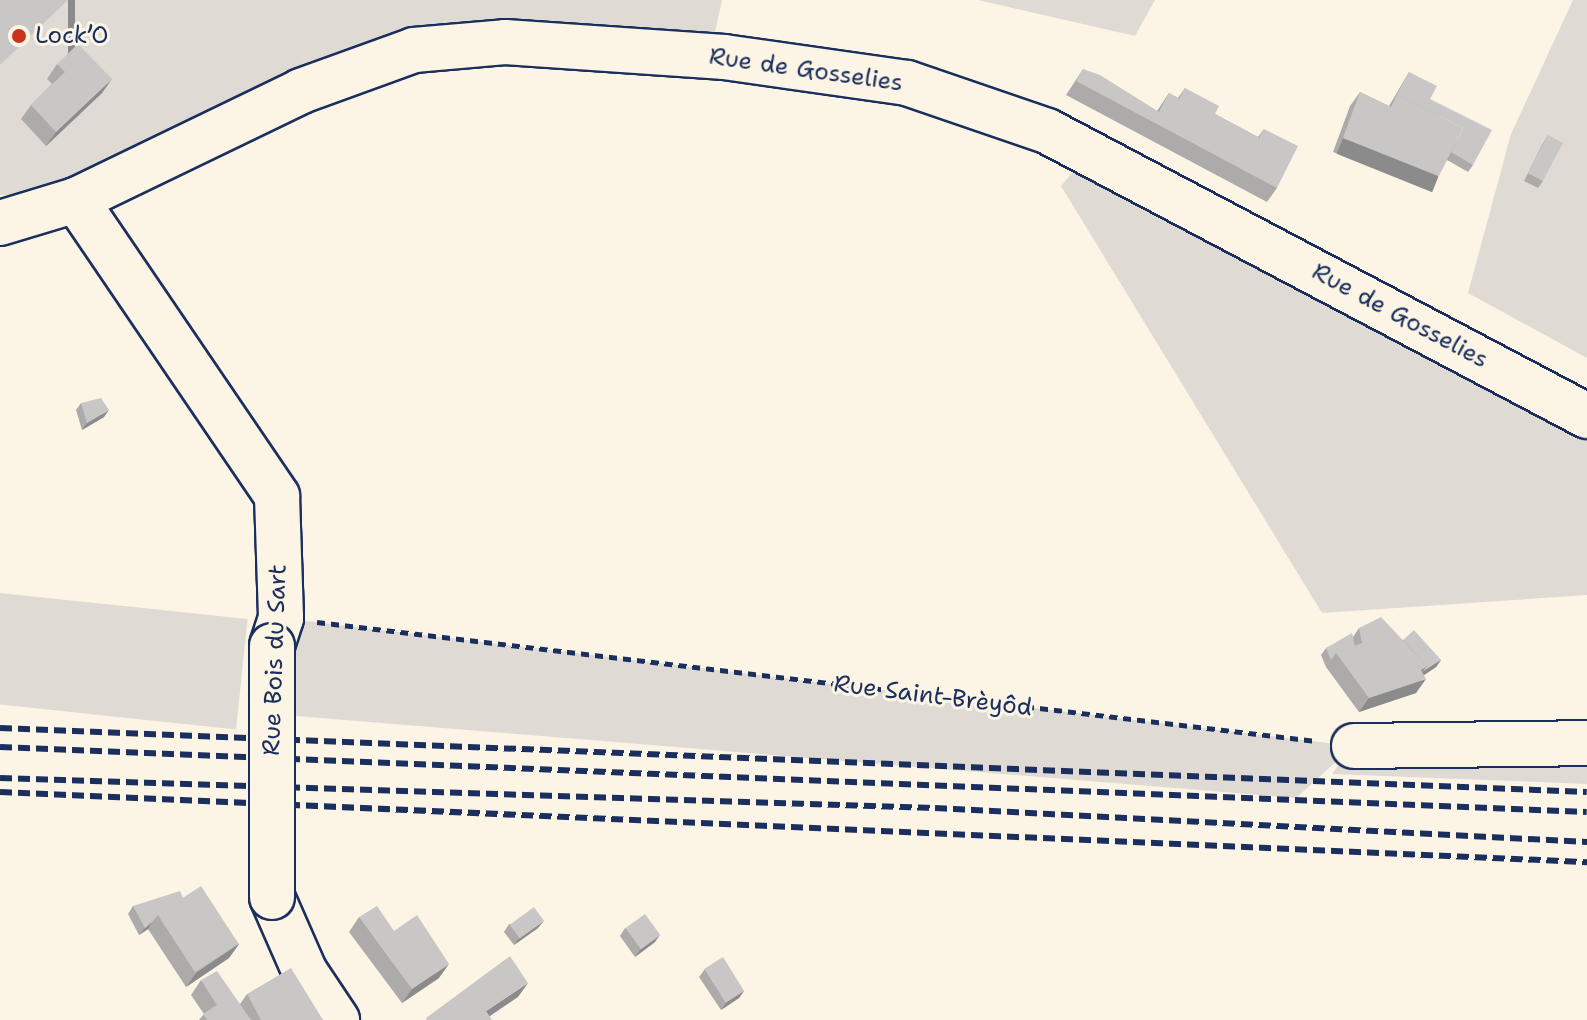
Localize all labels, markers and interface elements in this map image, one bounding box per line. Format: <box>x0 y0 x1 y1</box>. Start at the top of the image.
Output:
place label: Lock’O <box>35 22 109 50</box>
marker: Lock’O <box>10 27 28 45</box>
street label: Rue de Gosselies <box>707 42 905 98</box>
street label: Rue de Gosselies <box>1307 257 1493 375</box>
street label: Rue Bois du Sart <box>257 564 293 756</box>
street label: Rue Saint-Brèyôd <box>832 670 1034 722</box>

